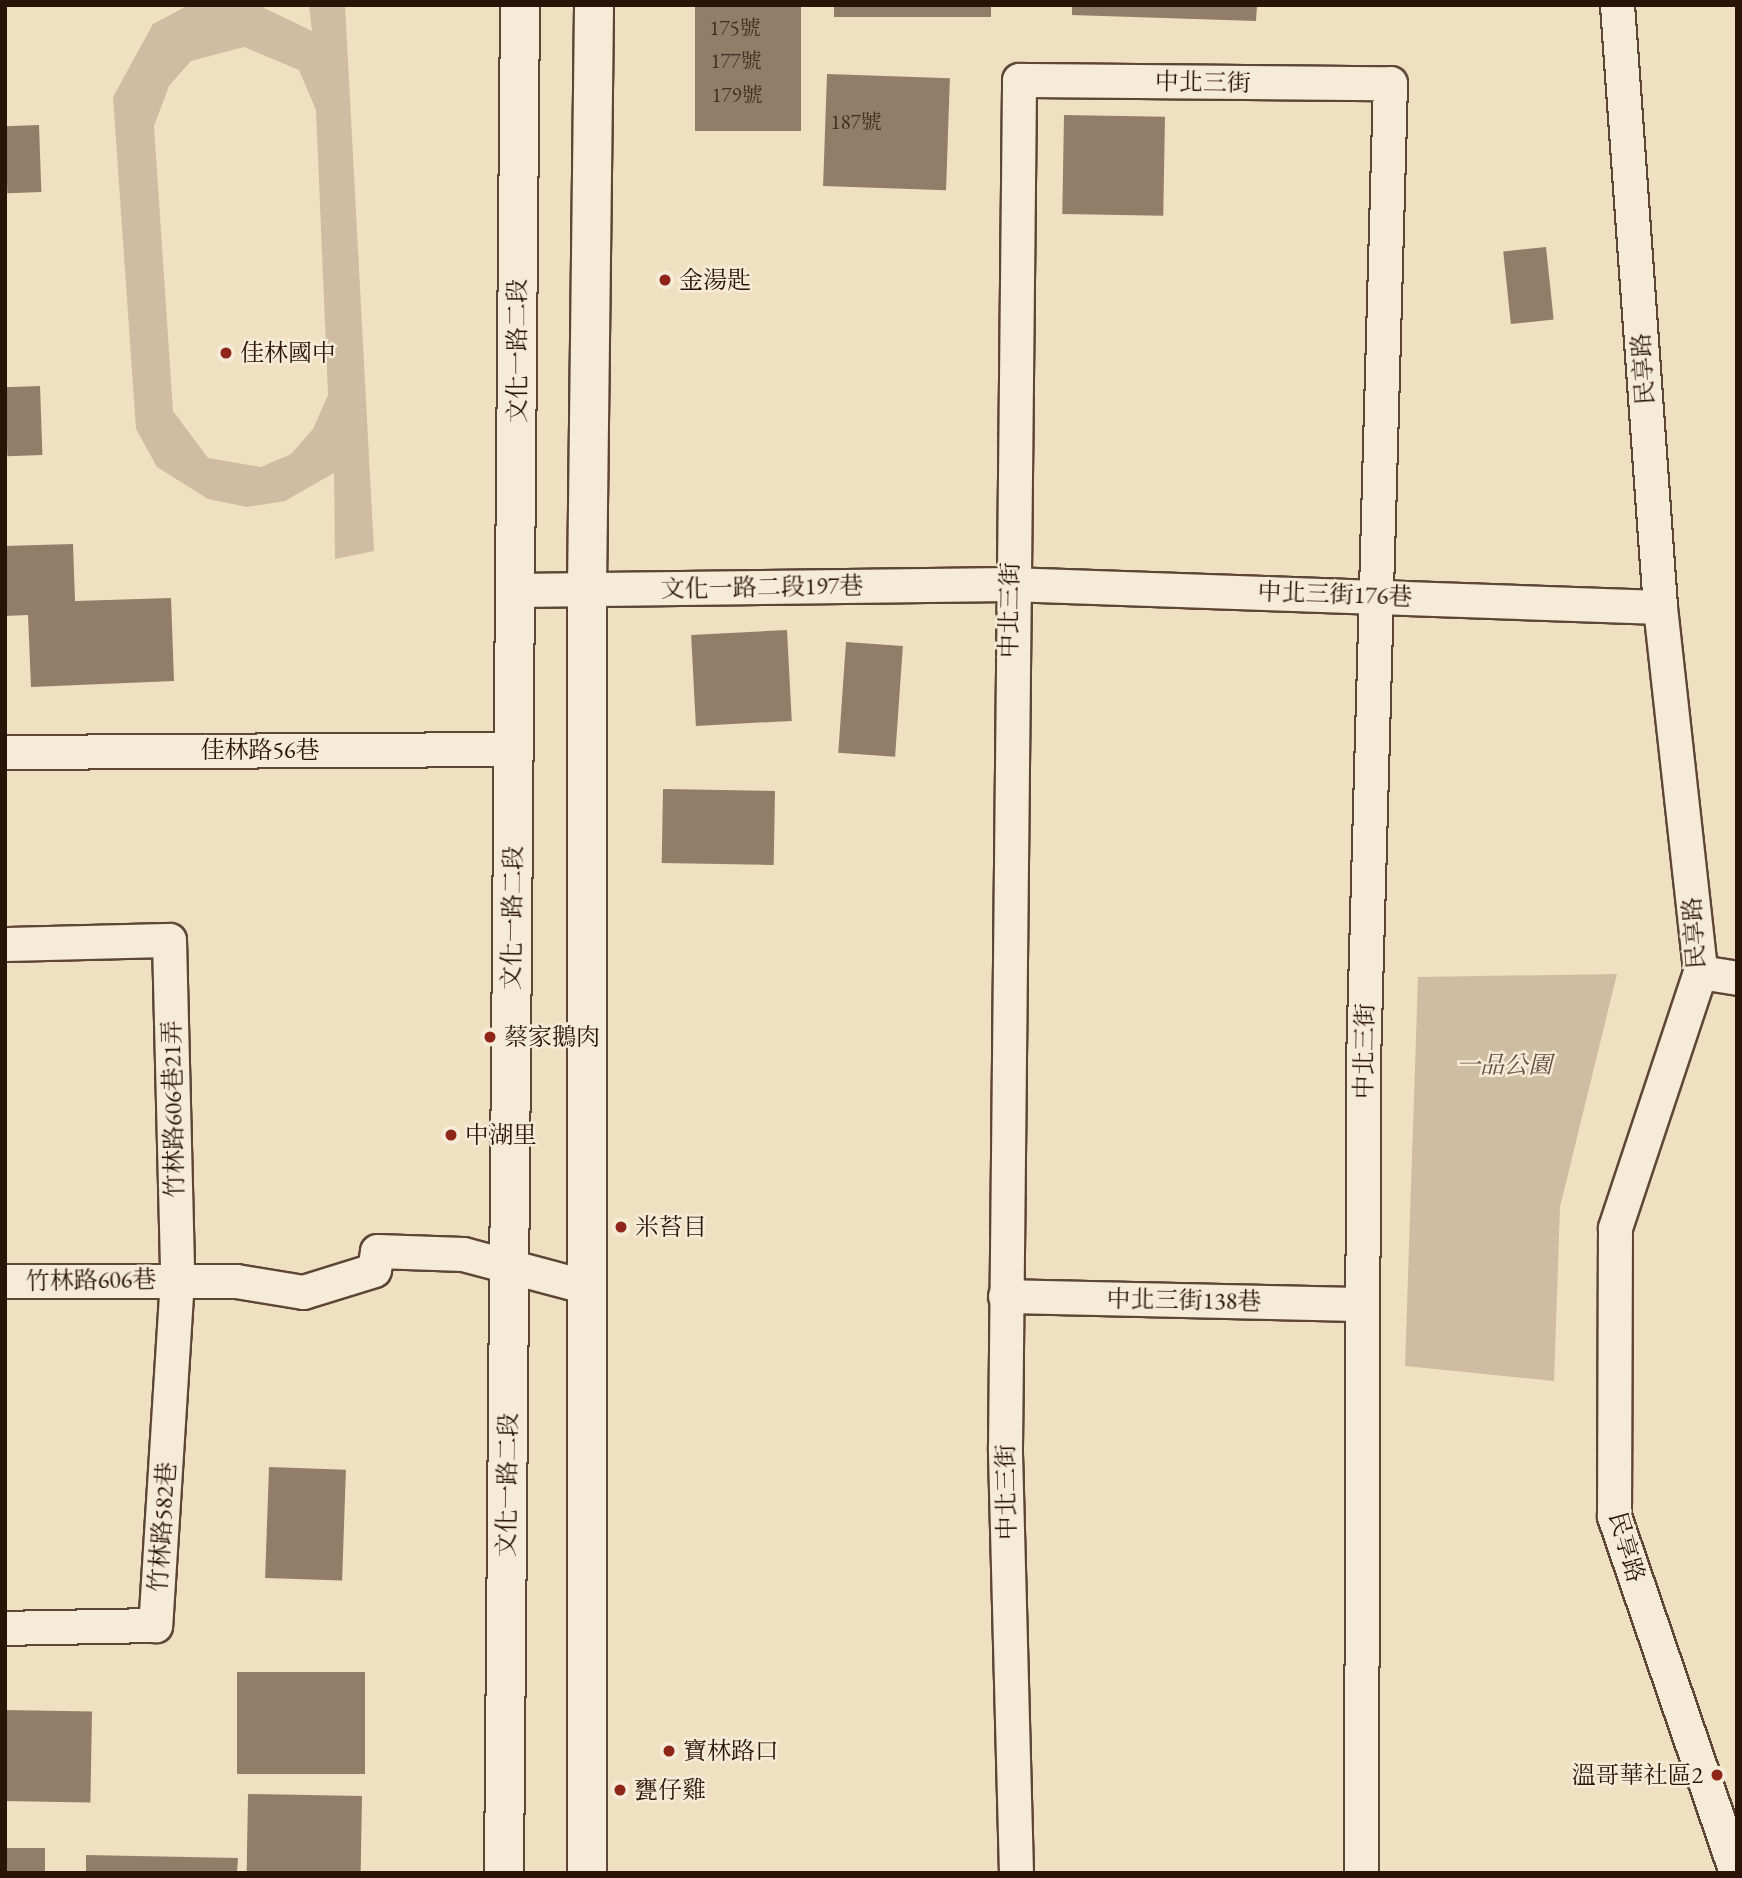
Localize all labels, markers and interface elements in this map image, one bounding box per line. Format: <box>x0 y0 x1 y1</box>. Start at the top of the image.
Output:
house number: 175號 <box>709 15 761 41</box>
house number: 177號 <box>710 48 762 74</box>
street label: 中北三街 <box>1155 67 1251 97</box>
house number: 179號 <box>711 82 763 108</box>
house number: 187號 <box>830 109 882 135</box>
place label: 金湯匙 <box>679 266 751 294</box>
marker: 金湯匙 <box>657 272 673 288</box>
street label: 文化一路二段 <box>503 279 531 423</box>
street label: 民享路 <box>1626 332 1660 406</box>
place label: 佳林國中 <box>240 339 336 367</box>
marker: 佳林國中 <box>218 345 234 361</box>
street label: 中北三街 <box>994 562 1024 658</box>
street label: 文化一路二段197巷 <box>660 571 864 603</box>
street label: 中北三街176巷 <box>1257 577 1413 611</box>
street label: 佳林路56巷 <box>200 736 320 764</box>
street label: 文化一路二段 <box>496 846 528 990</box>
street label: 民享路 <box>1677 896 1711 970</box>
street label: 中北三街 <box>1349 1003 1379 1099</box>
street label: 竹林路606巷21弄 <box>157 1020 189 1198</box>
place label: 蔡家鵝肉 <box>504 1023 600 1051</box>
marker: 蔡家鵝肉 <box>482 1029 498 1045</box>
park label: 一品公園 <box>1456 1051 1552 1079</box>
place label: 中湖里 <box>465 1121 537 1149</box>
marker: 中湖里 <box>443 1127 459 1143</box>
place label: 米苔目 <box>635 1213 707 1241</box>
marker: 米苔目 <box>613 1219 629 1235</box>
street label: 竹林路606巷 <box>25 1264 157 1296</box>
street label: 中北三街138巷 <box>1106 1284 1262 1316</box>
street label: 文化一路二段 <box>491 1413 523 1557</box>
street label: 中北三街 <box>991 1444 1021 1540</box>
street label: 竹林路582巷 <box>143 1461 181 1593</box>
street label: 民享路 <box>1603 1508 1651 1586</box>
place label: 寶林路口 <box>683 1737 779 1765</box>
marker: 寶林路口 <box>661 1743 677 1759</box>
place label: 溫哥華社區2 <box>1571 1761 1703 1789</box>
marker: 溫哥華社區2 <box>1709 1767 1725 1783</box>
place label: 甕仔雞 <box>634 1776 706 1804</box>
marker: 甕仔雞 <box>612 1782 628 1798</box>

